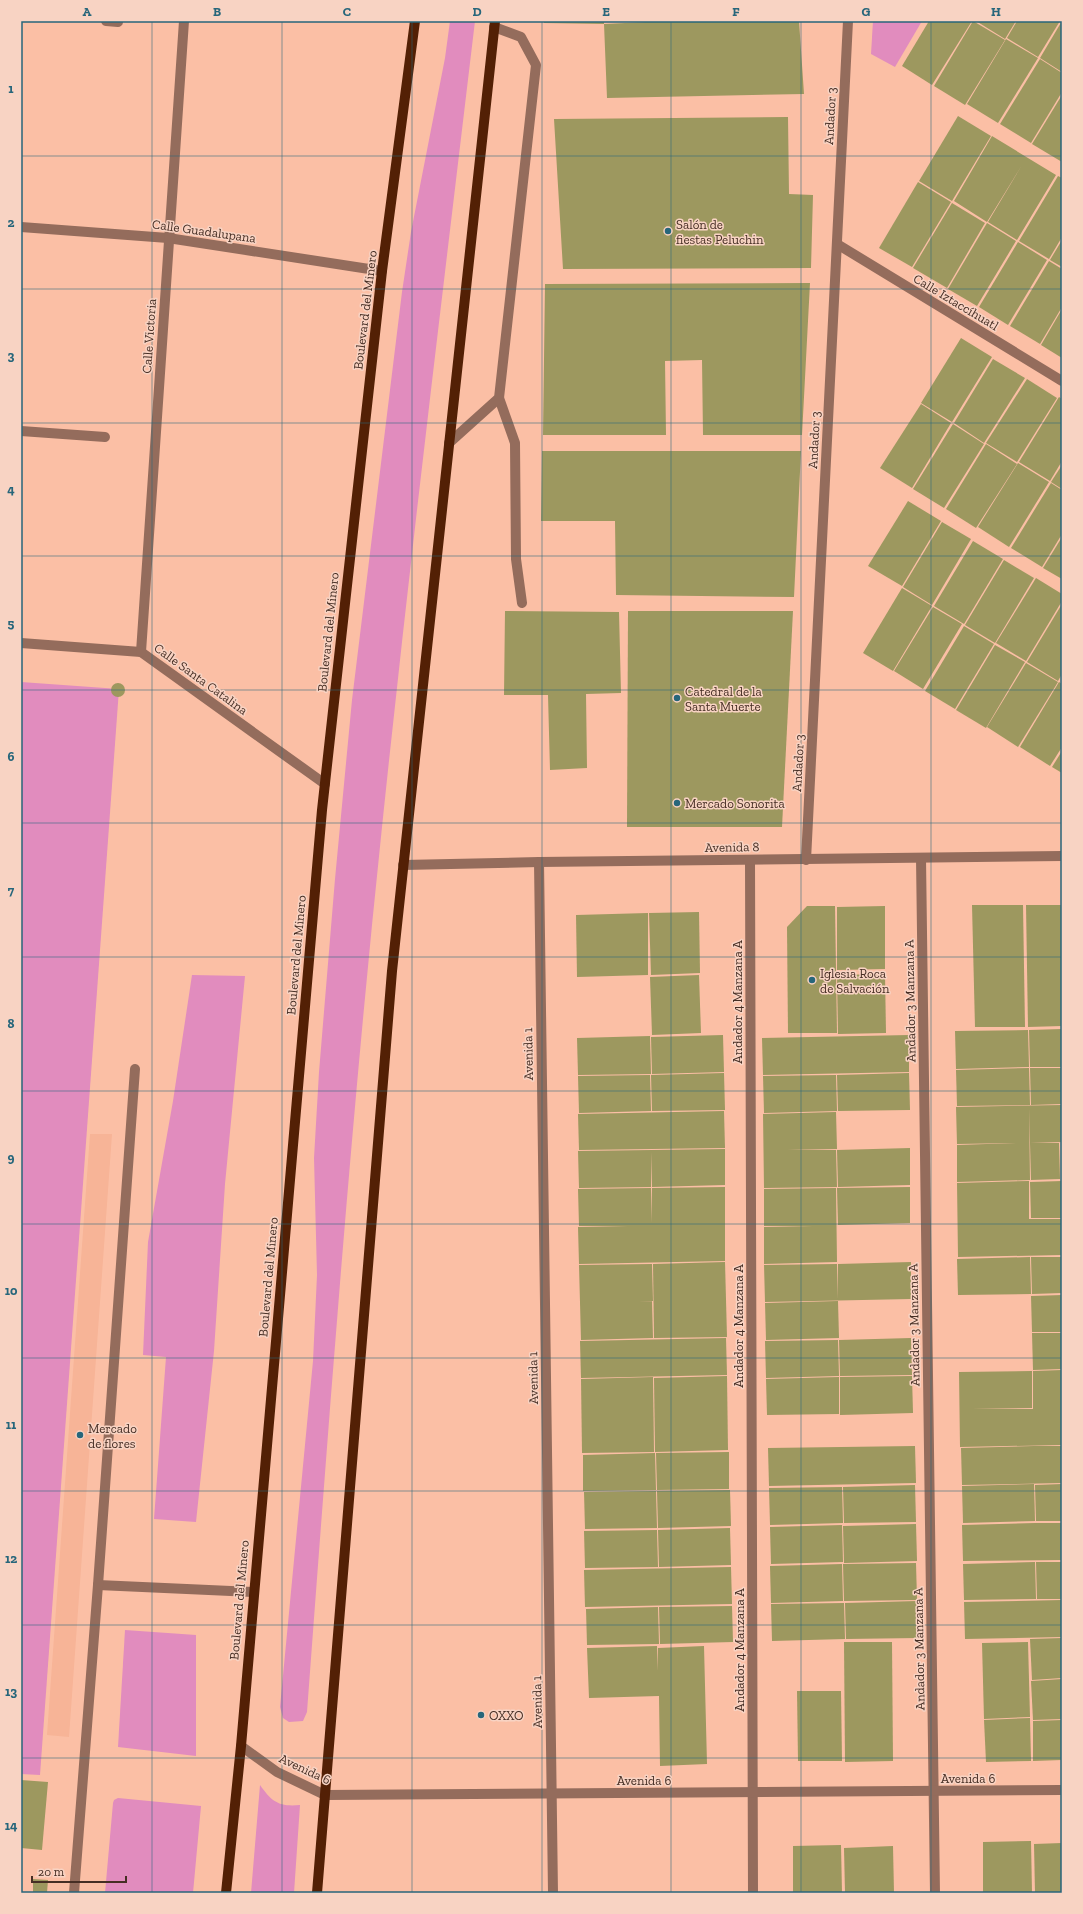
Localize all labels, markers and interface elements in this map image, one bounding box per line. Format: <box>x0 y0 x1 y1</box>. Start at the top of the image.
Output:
text: A <box>83 4 92 19</box>
text: B <box>213 4 221 19</box>
text: C <box>343 4 351 19</box>
text: D <box>472 4 482 19</box>
text: E <box>602 4 610 19</box>
text: F <box>732 4 740 19</box>
text: G <box>862 4 871 19</box>
text: H <box>991 4 1001 19</box>
text: 1 <box>8 81 14 96</box>
street label: Andador 3 <box>821 87 839 145</box>
text: 2 <box>8 215 15 230</box>
street label: Calle Guadalupana <box>151 216 258 246</box>
place label: Salón de fiestas Peluchin <box>676 217 764 247</box>
marker: Salón de fiestas Peluchin <box>663 226 673 236</box>
street label: Boulevard del Minero <box>350 249 380 370</box>
street label: Calle Iztaccíhuatl <box>911 271 1002 334</box>
street label: Calle Victoria <box>139 297 159 374</box>
text: 3 <box>8 348 15 363</box>
street label: Andador 3 <box>805 411 823 469</box>
text: 4 <box>7 482 15 497</box>
street label: Boulevard del Minero <box>314 571 342 692</box>
text: 5 <box>8 616 15 631</box>
street label: Calle Santa Catalina <box>151 640 251 718</box>
place label: Catedral de la Santa Muerte <box>685 684 763 714</box>
marker: Catedral de la Santa Muerte <box>672 693 682 703</box>
street label: Andador 3 <box>789 734 807 792</box>
text: 6 <box>8 749 15 764</box>
place label: Mercado Sonorita <box>685 796 785 811</box>
marker: Mercado Sonorita <box>672 798 682 808</box>
street label: Avenida 8 <box>704 839 760 855</box>
text: 7 <box>8 883 15 898</box>
street label: Boulevard del Minero <box>283 894 309 1015</box>
street label: Andador 3 Manzana A <box>901 939 919 1062</box>
street label: Andador 4 Manzana A <box>730 940 745 1064</box>
place label: Iglesia Roca de Salvación <box>820 966 890 996</box>
marker: Iglesia Roca de Salvación <box>807 975 817 985</box>
text: 8 <box>7 1016 15 1031</box>
street label: Avenida 1 <box>520 1027 536 1081</box>
text: 9 <box>8 1150 15 1165</box>
street label: Boulevard del Minero <box>255 1216 281 1337</box>
street label: Andador 3 Manzana A <box>905 1263 923 1386</box>
street label: Andador 4 Manzana A <box>731 1264 746 1388</box>
text: 10 <box>5 1283 18 1298</box>
street label: Avenida 1 <box>525 1351 541 1405</box>
text: 11 <box>6 1417 17 1432</box>
place label: Mercado de flores <box>88 1421 137 1451</box>
marker: Mercado de flores <box>75 1430 85 1440</box>
street label: Boulevard del Minero <box>226 1539 252 1660</box>
text: 12 <box>5 1551 17 1566</box>
street label: Andador 3 Manzana A <box>910 1587 928 1710</box>
street label: Andador 4 Manzana A <box>732 1588 747 1712</box>
street label: Avenida 1 <box>529 1675 545 1729</box>
text: 13 <box>5 1684 17 1699</box>
place label: OXXO <box>489 1708 524 1723</box>
marker: OXXO <box>476 1710 486 1720</box>
street label: Avenida 6 <box>277 1751 333 1787</box>
street label: Avenida 6 <box>941 1771 995 1786</box>
street label: Avenida 6 <box>617 1773 671 1788</box>
text: 14 <box>5 1818 18 1833</box>
scale bar <box>32 1858 126 1884</box>
text: 20 m <box>38 1865 65 1879</box>

